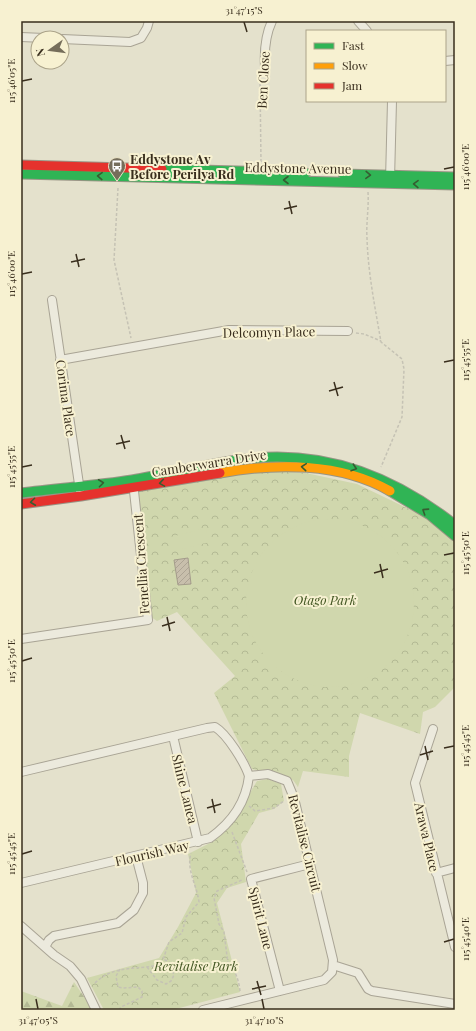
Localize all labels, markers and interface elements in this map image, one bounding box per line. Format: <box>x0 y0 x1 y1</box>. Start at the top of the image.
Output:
text: 31°47'15"S <box>225 3 263 17</box>
north arrow <box>30 30 70 70</box>
legend <box>306 30 446 102</box>
text: Fast <box>342 37 365 53</box>
text: N <box>32 47 48 58</box>
street label: Ben Close <box>253 50 273 109</box>
text: Slow <box>342 57 368 73</box>
text: 115°46'05"E <box>4 59 18 103</box>
text: Jam <box>341 77 363 93</box>
text: 115°46'00"E <box>458 144 472 190</box>
place label: Eddystone Av Before Perilya Rd <box>130 150 235 182</box>
bus stop icon: Eddystone Av Before Perilya Rd <box>107 156 127 181</box>
street label: Eddystone Avenue <box>244 158 352 177</box>
one-way arrow <box>365 171 371 179</box>
one-way arrow <box>97 172 103 180</box>
one-way arrow <box>283 176 289 184</box>
one-way arrow <box>413 180 419 188</box>
text: 115°46'00"E <box>4 251 18 297</box>
street label: Delcomyn Place <box>223 322 316 341</box>
text: 115°45'55"E <box>458 339 472 381</box>
street label: Corima Place <box>53 358 80 438</box>
street label: Camberwarra Drive <box>150 445 268 480</box>
text: 115°45'55"E <box>4 446 18 488</box>
one-way arrow <box>301 463 307 472</box>
one-way arrow <box>350 464 357 472</box>
one-way arrow <box>159 478 165 487</box>
one-way arrow <box>98 479 104 488</box>
one-way arrow <box>30 497 36 506</box>
one-way arrow <box>422 509 429 516</box>
street label: Fenellia Crescent <box>128 513 153 615</box>
text: 115°45'50"E <box>458 531 472 575</box>
park label: Otago Park <box>294 591 357 608</box>
text: 115°45'50"E <box>4 639 18 683</box>
text: 115°45'45"E <box>458 725 472 767</box>
street label: Shine Lanea <box>169 752 202 826</box>
street label: Revitalise Circuit <box>285 792 326 894</box>
street label: Arawa Place <box>411 800 444 874</box>
text: 115°45'45"E <box>4 833 18 875</box>
street label: Flourish Way <box>113 836 191 869</box>
street label: Spirit Lane <box>245 885 278 951</box>
text: 115°45'40"E <box>458 917 472 961</box>
park label: Revitalise Park <box>153 957 238 974</box>
text: 31°47'05"S <box>18 1013 58 1027</box>
text: 31°47'10"S <box>244 1013 284 1027</box>

